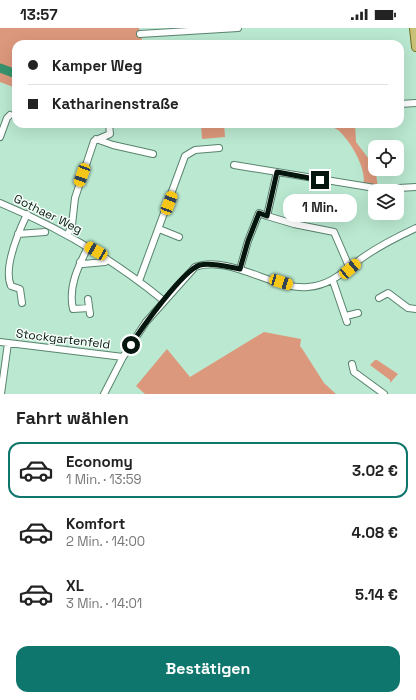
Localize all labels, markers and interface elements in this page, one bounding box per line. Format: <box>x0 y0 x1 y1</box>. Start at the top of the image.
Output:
text: 13:57 <box>20 5 58 24</box>
text: Kamper Weg <box>52 56 142 75</box>
text: Katharinenstraße <box>52 94 179 113</box>
map controls <box>368 140 404 220</box>
button: locate <box>368 140 404 176</box>
car <box>72 162 92 188</box>
route end <box>311 171 329 189</box>
button: layers <box>368 184 404 220</box>
street label: Gothaer Weg <box>11 190 85 238</box>
car <box>159 190 179 216</box>
callout: 1 Min. <box>283 194 357 222</box>
text: 1 Min. <box>302 199 338 216</box>
car <box>83 240 109 262</box>
car <box>337 257 363 281</box>
car <box>268 273 294 291</box>
street label: Stockgartenfeld <box>15 325 111 353</box>
route start <box>122 336 140 354</box>
text: Fahrt wählen <box>16 406 129 429</box>
icon: car <box>18 452 54 488</box>
text: Economy <box>66 452 133 471</box>
text: 3.02 € <box>352 461 398 480</box>
text: 1 Min. · 13:59 <box>66 471 141 488</box>
icon: car <box>18 514 54 550</box>
text: Komfort <box>66 514 125 533</box>
text: 4.08 € <box>351 523 398 542</box>
text: 2 Min. · 14:00 <box>66 533 145 550</box>
icon: car <box>18 576 54 612</box>
text: XL <box>66 576 84 595</box>
text: 5.14 € <box>355 585 398 604</box>
text: 3 Min. · 14:01 <box>66 595 142 612</box>
button: Bestätigen <box>16 646 400 692</box>

